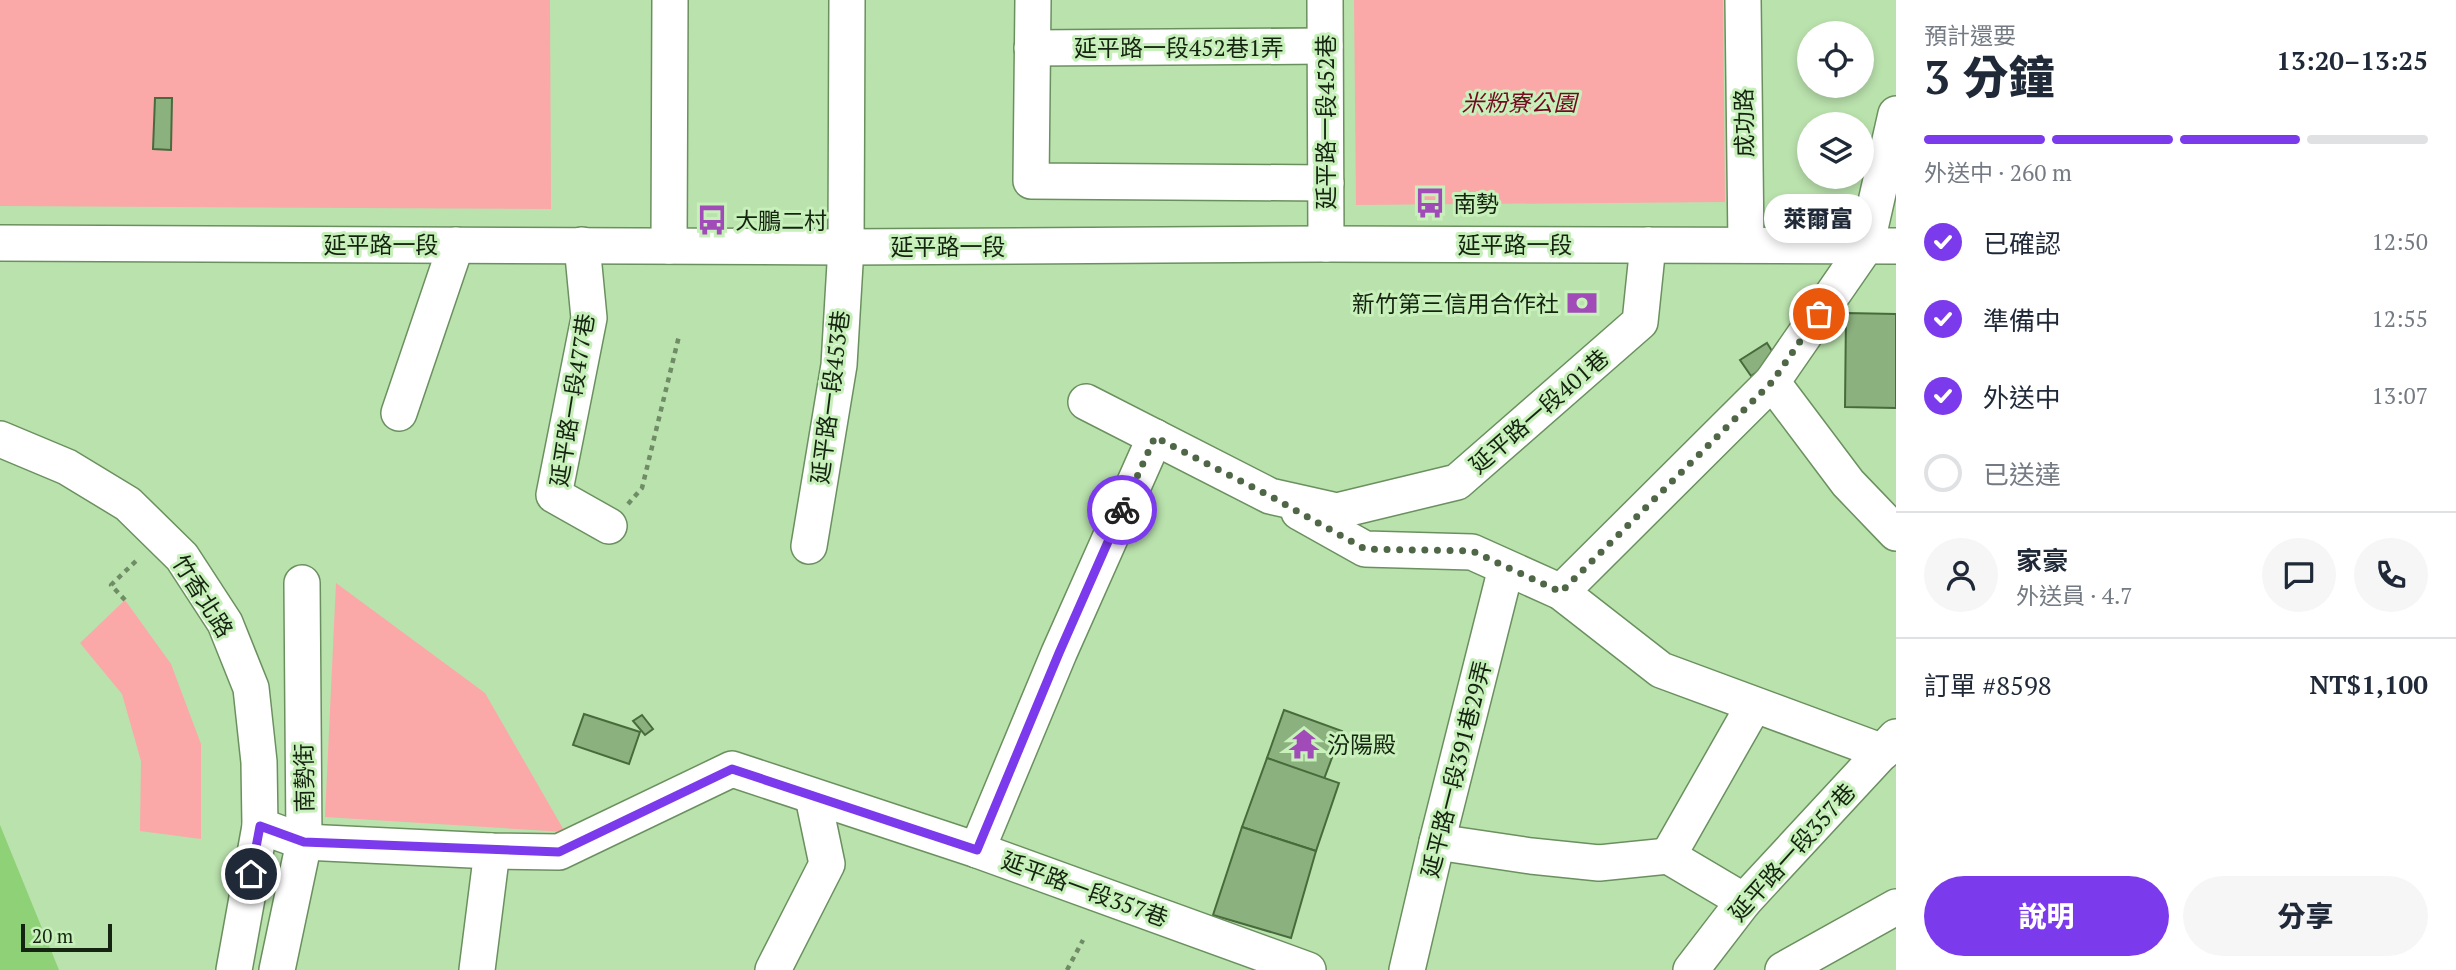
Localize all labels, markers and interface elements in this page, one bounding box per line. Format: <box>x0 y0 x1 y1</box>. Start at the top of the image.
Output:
text: 預計還要 <box>1924 20 2016 51</box>
map controls <box>1797 21 1874 189</box>
button: locate <box>1797 21 1874 98</box>
street label: 延平路一段452巷1弄 <box>1074 32 1284 63</box>
street label: 延平路一段452巷 <box>1310 35 1341 209</box>
text: 13:20–13:25 <box>2276 43 2428 77</box>
text: 3 分鐘 <box>1924 46 2054 107</box>
park label: 米粉寮公園 <box>1462 87 1580 118</box>
street label: 成功路 <box>1728 88 1760 158</box>
button: layers <box>1797 112 1874 189</box>
text: 外送中 · 260 m <box>1924 157 2072 188</box>
bus stop icon: 南勢 <box>1413 186 1447 220</box>
place label: 南勢 <box>1453 188 1499 219</box>
callout: 萊爾富 <box>1765 195 1873 244</box>
bus stop icon: 大鵬二村 <box>695 203 729 237</box>
text: 萊爾富 <box>1784 203 1853 234</box>
place label: 大鵬二村 <box>735 205 827 236</box>
icon: check <box>1924 223 1962 261</box>
text: 已確認 <box>1983 226 2061 260</box>
text: 12:50 <box>2371 226 2428 257</box>
street label: 延平路一段 <box>324 229 439 260</box>
street label: 延平路一段 <box>1458 229 1573 260</box>
street label: 延平路一段 <box>891 231 1006 262</box>
pin <box>1789 284 1849 344</box>
bank icon: 新竹第三信用合作社 <box>1565 286 1599 320</box>
place label: 新竹第三信用合作社 <box>1352 288 1559 319</box>
icon: bag <box>1800 295 1838 333</box>
icon: check <box>1924 300 1962 338</box>
text: 準備中 <box>1983 303 2061 337</box>
text: 12:55 <box>2371 303 2428 334</box>
street label: 延平路一段453巷 <box>804 308 856 486</box>
street label: 延平路一段477巷 <box>543 311 601 489</box>
street label: 延平路一段401巷 <box>1463 342 1615 480</box>
icon: check <box>1924 377 1962 415</box>
text: 外送中 <box>1983 380 2061 414</box>
text: 13:07 <box>2371 380 2428 411</box>
text: 已送達 <box>1983 457 2061 491</box>
courier <box>1087 475 1157 545</box>
icon: bike <box>1103 491 1141 529</box>
button: person <box>1924 538 1998 612</box>
button: chat <box>2262 538 2336 612</box>
button: phone <box>2354 538 2428 612</box>
text: 家豪 <box>2016 543 2068 577</box>
street label: 竹香北路 <box>165 549 241 643</box>
text: 外送員 · 4.7 <box>2016 580 2133 611</box>
street label: 延平路一段391巷29弄 <box>1414 657 1498 881</box>
text: NT$1,100 <box>2310 667 2428 701</box>
text: 訂單 #8598 <box>1924 668 2052 702</box>
temple icon: 汾陽殿 <box>1287 727 1321 761</box>
place label: 汾陽殿 <box>1327 729 1396 760</box>
street label: 南勢街 <box>288 743 320 813</box>
street label: 延平路一段357巷 <box>1722 777 1862 927</box>
pin <box>221 844 281 904</box>
street label: 延平路一段357巷 <box>998 845 1172 933</box>
icon: home <box>232 855 270 893</box>
button: 說明 <box>1924 876 2169 956</box>
button: 分享 <box>2183 876 2428 956</box>
scale bar <box>21 921 112 953</box>
text: 20 m <box>32 923 73 948</box>

